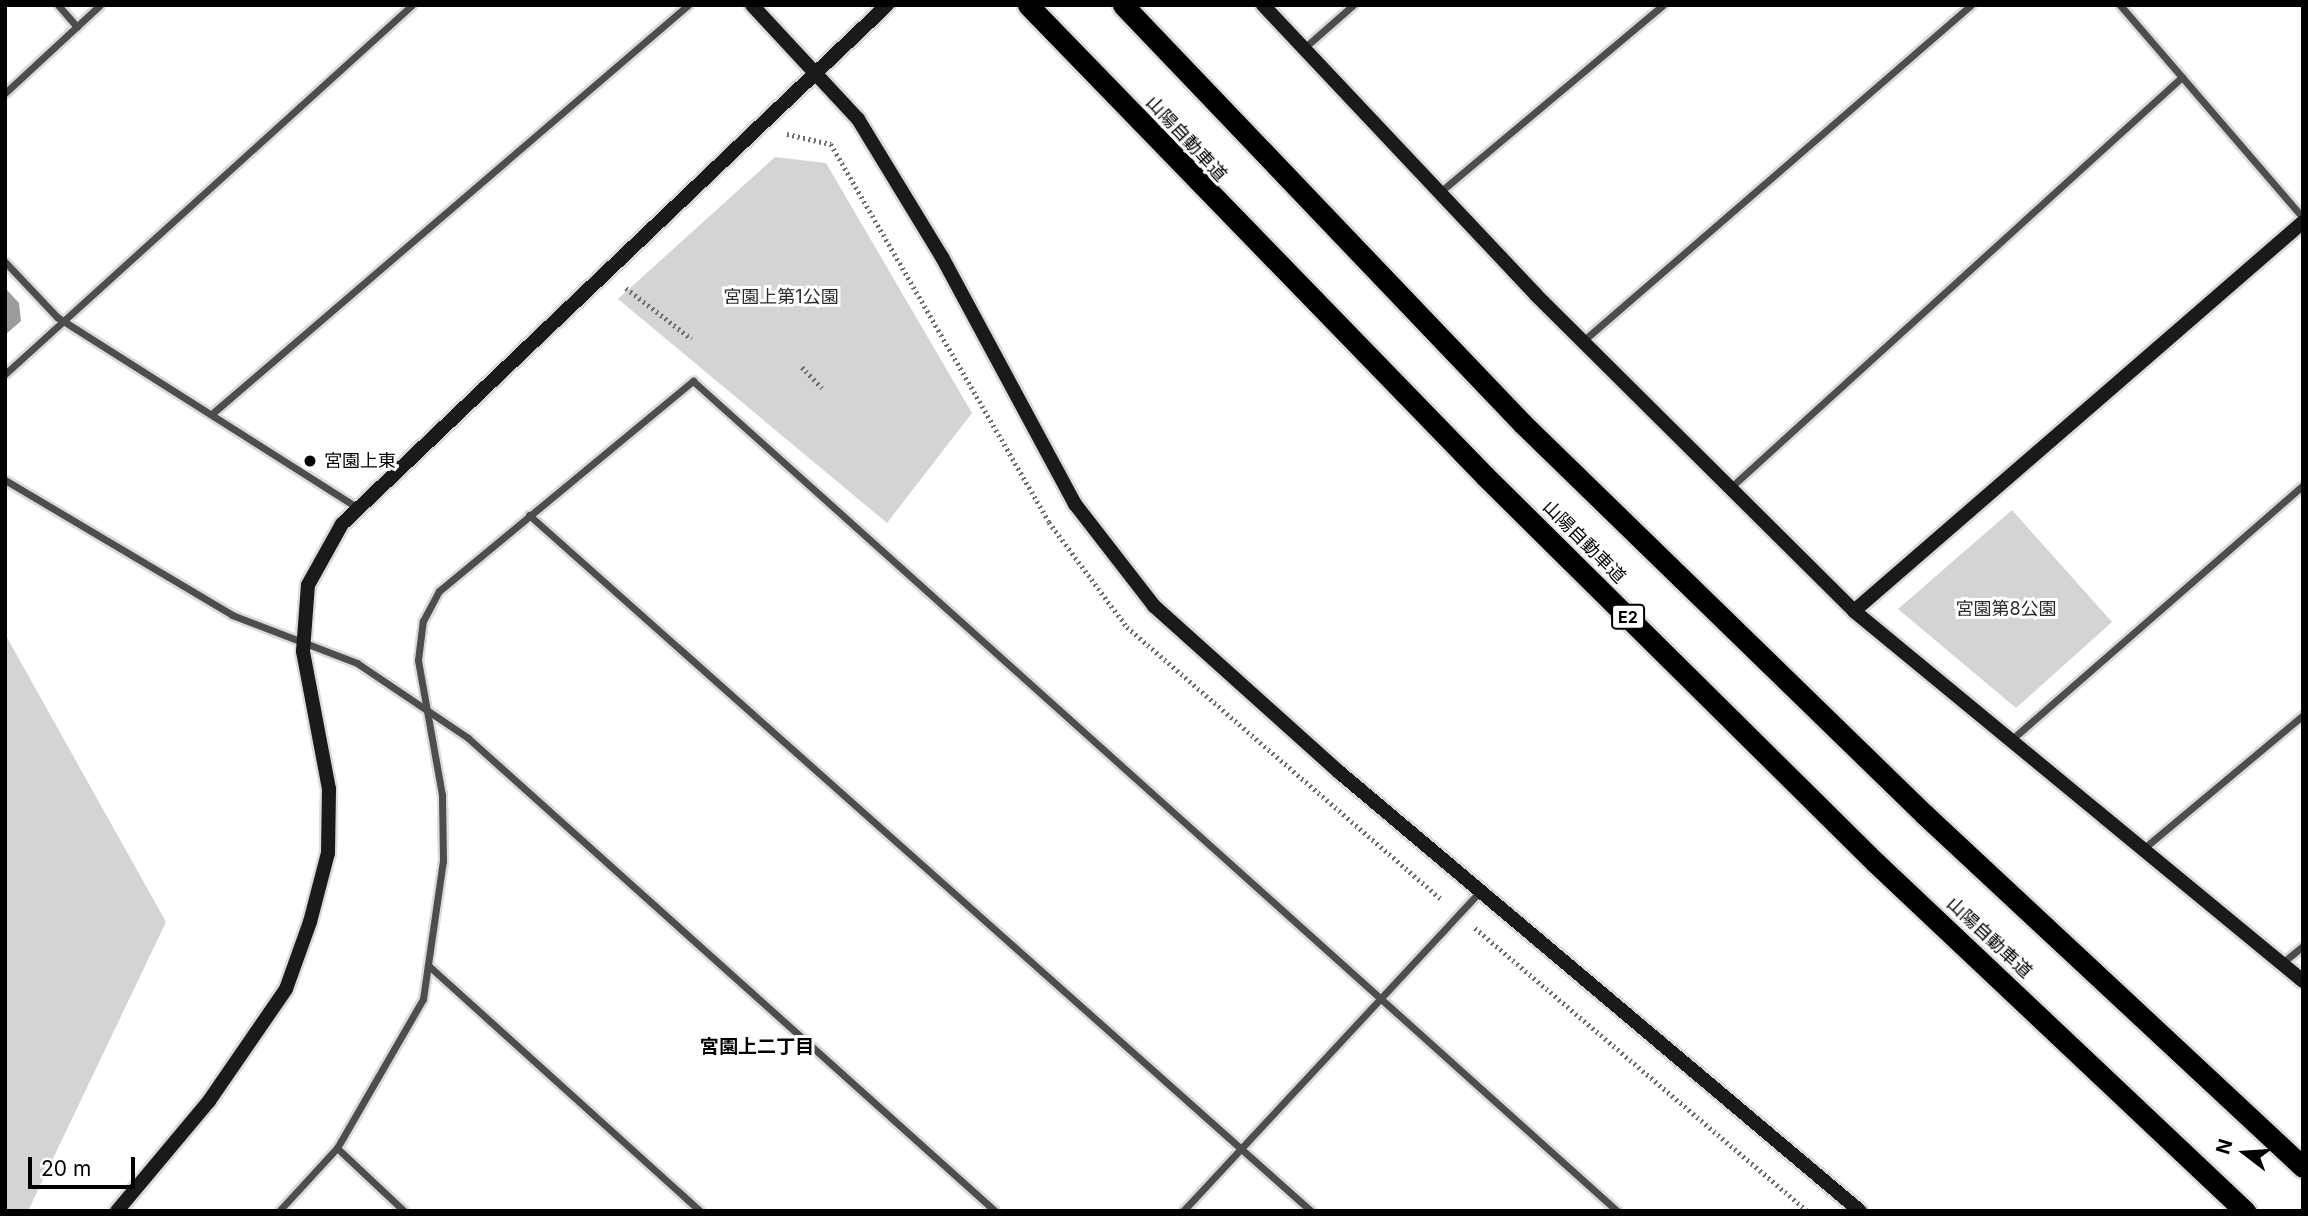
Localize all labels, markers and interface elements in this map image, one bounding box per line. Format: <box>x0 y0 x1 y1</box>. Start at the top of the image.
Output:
street label: 山陽自動車道 <box>1141 92 1231 186</box>
park label: 宮園上第1公園 <box>723 286 839 308</box>
place label: 宮園上東 <box>324 450 396 472</box>
marker: 宮園上東 <box>302 453 318 469</box>
street label: 山陽自動車道 <box>1538 496 1630 588</box>
park label: 宮園第8公園 <box>1955 598 2057 620</box>
road number: E2 <box>1610 604 1646 630</box>
street label: 山陽自動車道 <box>1942 893 2036 983</box>
district label: 宮園上二丁目 <box>700 1036 814 1058</box>
north arrow <box>2210 1118 2280 1188</box>
text: N <box>2211 1136 2238 1157</box>
scale bar <box>32 1142 138 1186</box>
text: 20 m <box>41 1156 91 1181</box>

